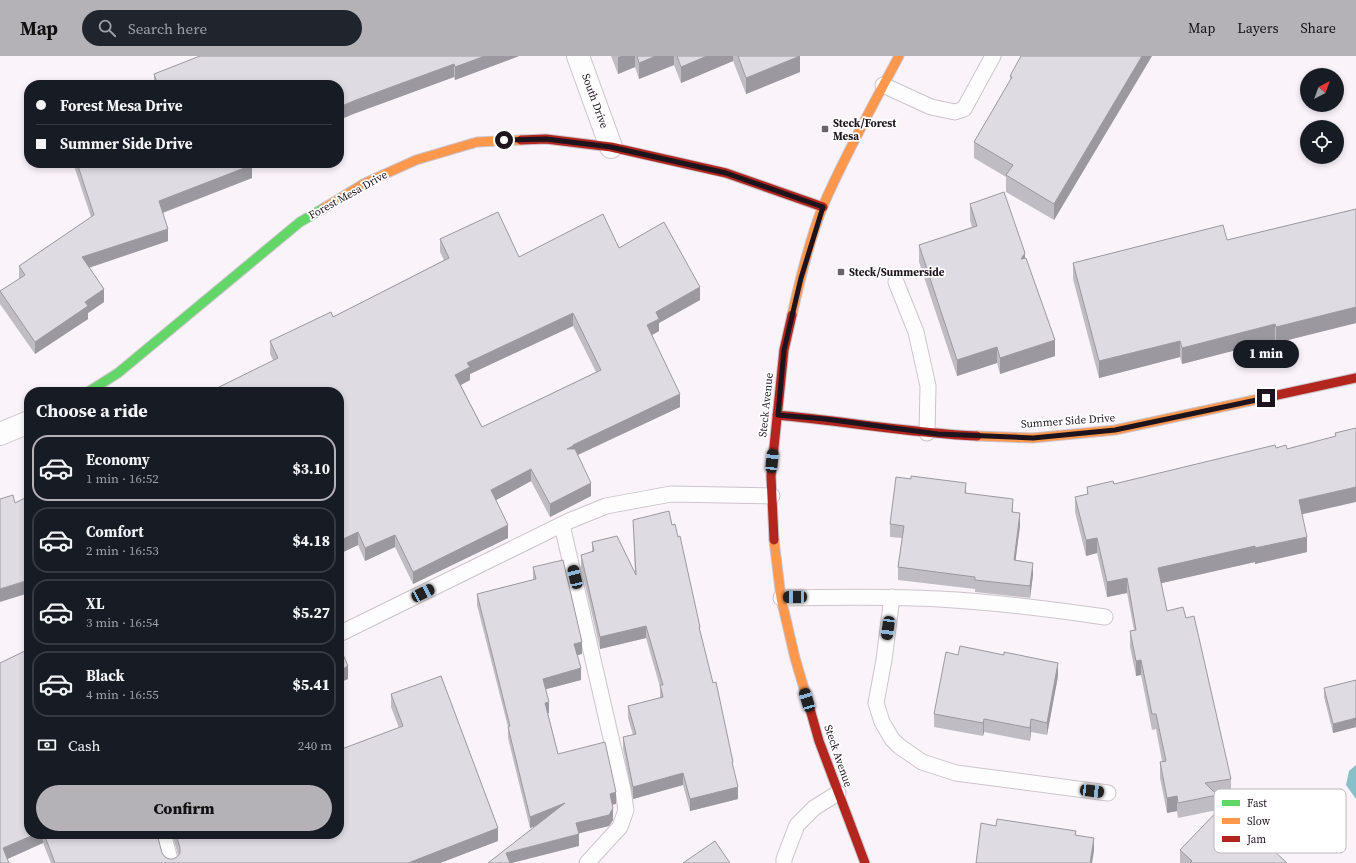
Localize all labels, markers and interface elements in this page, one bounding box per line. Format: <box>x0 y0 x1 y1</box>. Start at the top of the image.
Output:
search box <box>82 10 362 46</box>
text: Map <box>20 15 58 41</box>
icon: search <box>96 17 118 39</box>
text: Search here <box>128 18 207 39</box>
text: Map <box>1188 18 1215 38</box>
text: Layers <box>1237 18 1279 38</box>
text: Share <box>1301 18 1336 38</box>
north arrow <box>1300 68 1344 112</box>
map controls <box>1300 68 1344 164</box>
street label: South Drive <box>578 72 612 131</box>
text: Forest Mesa Drive <box>60 95 183 116</box>
place label: Steck/Forest Mesa <box>833 116 897 144</box>
button: locate <box>1300 120 1344 164</box>
marker: Steck/Forest Mesa <box>820 124 830 134</box>
route start <box>495 131 513 149</box>
text: Summer Side Drive <box>60 133 193 154</box>
street label: Forest Mesa Drive <box>306 167 390 223</box>
place label: Steck/Summerside <box>849 265 945 280</box>
marker: Steck/Summerside <box>836 267 846 277</box>
callout: 1 min <box>1233 340 1299 368</box>
text: 1 min <box>1249 345 1283 362</box>
street label: Steck Avenue <box>755 372 777 438</box>
route end <box>1257 389 1275 407</box>
text: Choose a ride <box>36 398 148 423</box>
street label: Summer Side Drive <box>1020 410 1116 432</box>
car <box>765 448 779 474</box>
text: Economy <box>86 449 150 470</box>
icon: car <box>38 450 74 486</box>
text: $3.10 <box>292 458 330 479</box>
text: 1 min · 16:52 <box>86 470 159 487</box>
text: Comfort <box>86 521 144 542</box>
icon: car <box>38 522 74 558</box>
text: $4.18 <box>292 530 330 551</box>
text: 2 min · 16:53 <box>86 542 159 559</box>
car <box>566 564 584 590</box>
car <box>410 582 436 604</box>
car <box>783 591 807 603</box>
text: XL <box>86 593 105 614</box>
icon: car <box>38 594 74 630</box>
text: $5.27 <box>292 602 330 623</box>
text: 3 min · 16:54 <box>86 614 159 631</box>
car <box>880 615 896 641</box>
text: Black <box>86 665 125 686</box>
icon: car <box>38 666 74 702</box>
text: $5.41 <box>292 674 330 695</box>
text: 4 min · 16:55 <box>86 686 159 703</box>
car <box>798 687 816 713</box>
street label: Steck Avenue <box>820 723 856 789</box>
icon: cash <box>36 734 58 756</box>
text: Cash <box>68 735 100 756</box>
text: 240 m <box>298 737 332 754</box>
car <box>1079 784 1105 798</box>
button: Confirm <box>36 785 332 831</box>
legend <box>1214 789 1346 853</box>
text: Fast <box>1247 796 1267 811</box>
text: Slow <box>1247 814 1271 829</box>
text: Jam <box>1246 832 1266 847</box>

